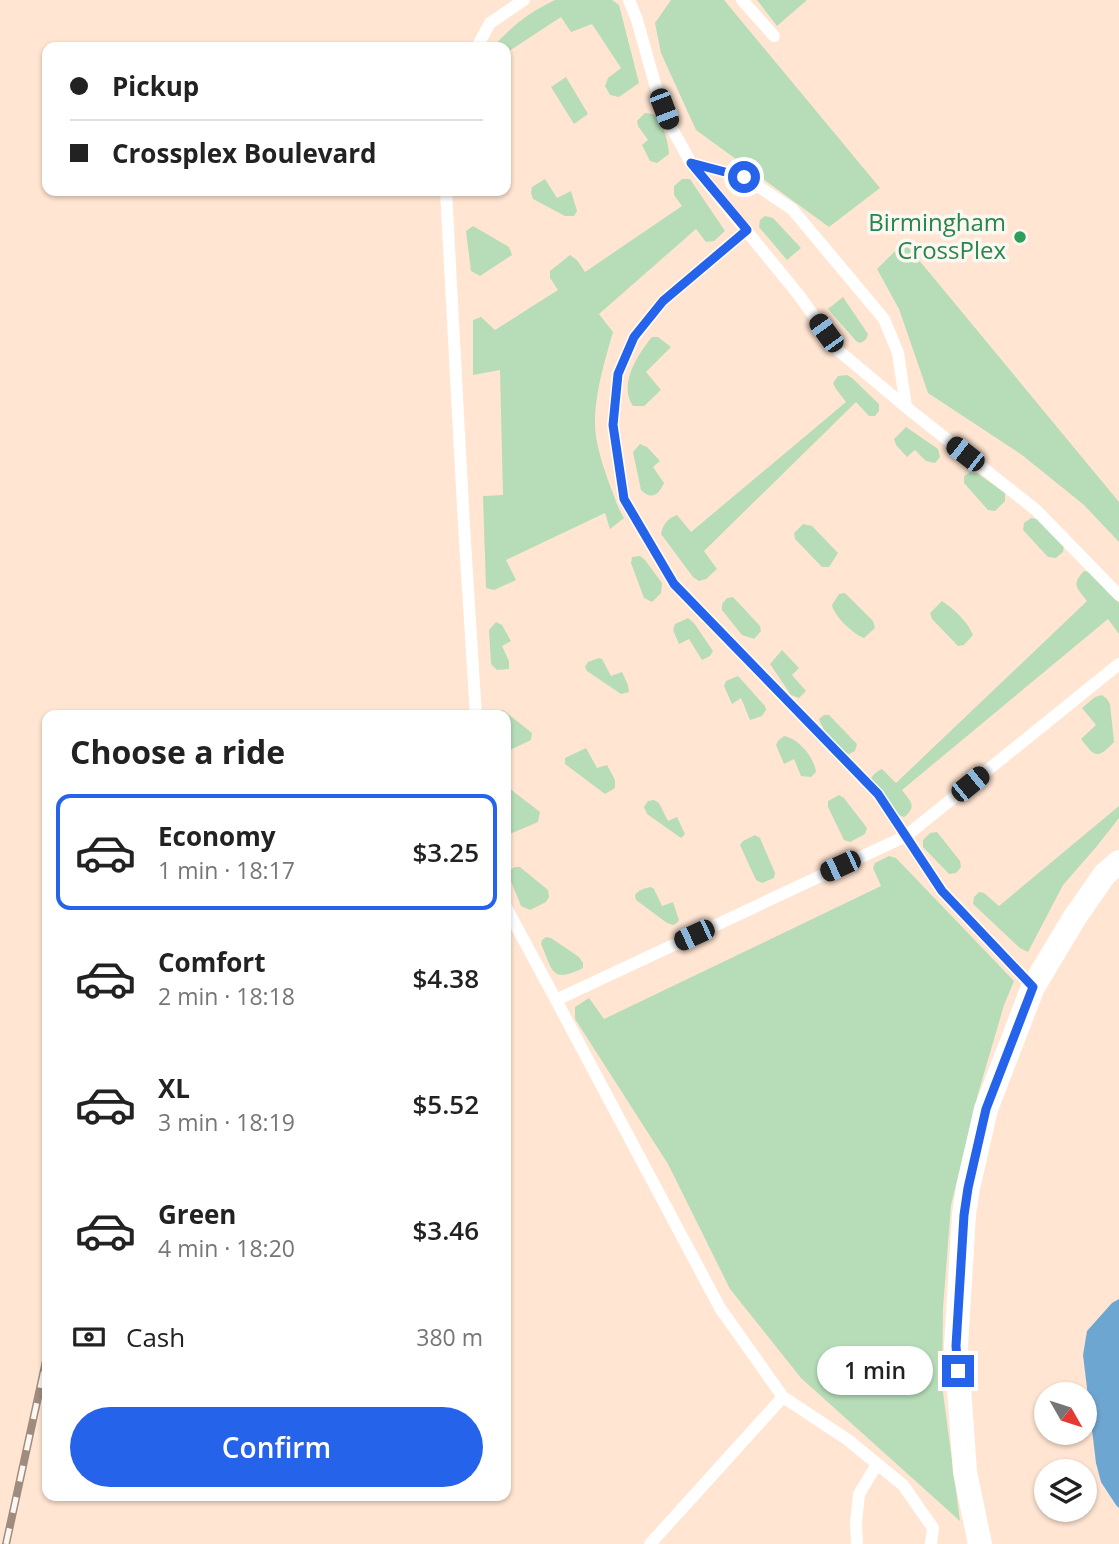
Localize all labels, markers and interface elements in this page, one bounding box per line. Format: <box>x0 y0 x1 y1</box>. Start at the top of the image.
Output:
text: Pickup <box>112 68 199 104</box>
car <box>647 86 682 132</box>
text: Crossplex Boulevard <box>112 135 377 171</box>
route start <box>728 161 760 193</box>
place label: Birmingham CrossPlex <box>868 205 1006 266</box>
marker: Birmingham CrossPlex <box>1012 229 1028 245</box>
car <box>806 310 847 356</box>
car <box>942 433 989 475</box>
text: Choose a ride <box>70 730 285 773</box>
car <box>948 763 993 805</box>
text: Economy <box>158 818 276 854</box>
icon: car <box>74 821 137 884</box>
text: $3.25 <box>412 834 479 870</box>
car <box>817 848 864 884</box>
text: 1 min · 18:17 <box>158 854 295 886</box>
car <box>671 917 718 953</box>
text: Comfort <box>158 944 265 980</box>
icon: car <box>74 947 137 1010</box>
text: $4.38 <box>412 960 479 996</box>
text: 2 min · 18:18 <box>158 980 295 1012</box>
text: XL <box>158 1070 190 1106</box>
icon: car <box>74 1073 137 1136</box>
text: $5.52 <box>412 1086 479 1122</box>
text: 3 min · 18:19 <box>158 1106 295 1138</box>
text: Green <box>158 1196 236 1232</box>
icon: car <box>74 1199 137 1262</box>
text: $3.46 <box>412 1212 479 1248</box>
text: 4 min · 18:20 <box>158 1232 295 1264</box>
icon: cash <box>70 1318 108 1356</box>
text: Cash <box>126 1319 185 1355</box>
text: 380 m <box>416 1321 483 1353</box>
callout: 1 min <box>818 1346 934 1396</box>
text: 1 min <box>844 1354 906 1386</box>
route end <box>942 1355 974 1387</box>
north arrow <box>1034 1382 1097 1446</box>
map controls <box>1034 1382 1097 1522</box>
button: Confirm <box>70 1407 483 1487</box>
button: layers <box>1034 1459 1097 1522</box>

